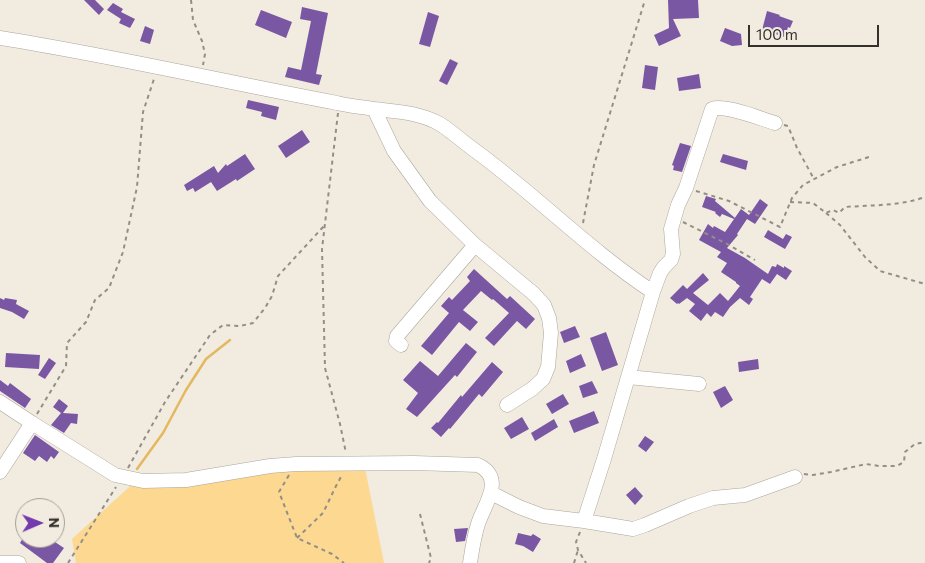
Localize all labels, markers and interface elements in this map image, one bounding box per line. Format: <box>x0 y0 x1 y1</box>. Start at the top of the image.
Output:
scale bar <box>750 15 881 47</box>
text: 100 m <box>756 25 798 43</box>
north arrow <box>15 498 65 548</box>
text: N <box>46 517 63 528</box>

